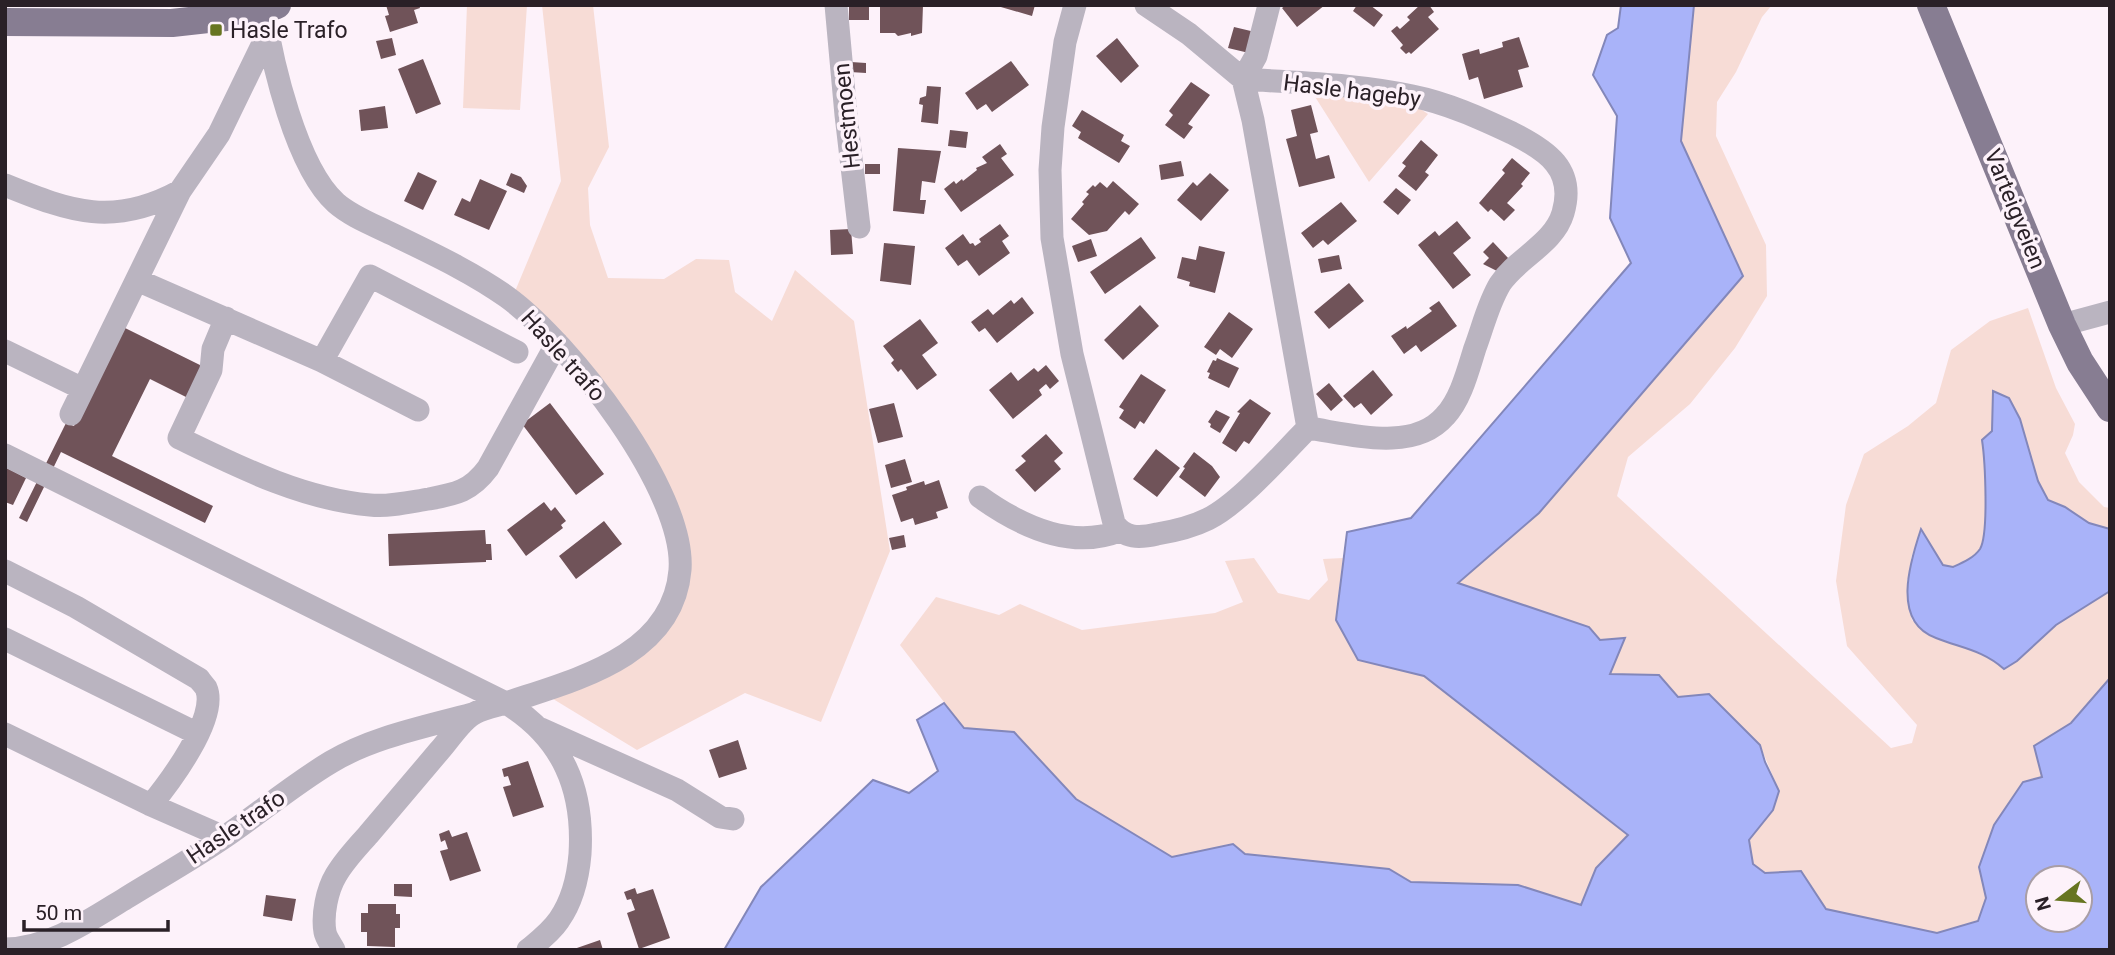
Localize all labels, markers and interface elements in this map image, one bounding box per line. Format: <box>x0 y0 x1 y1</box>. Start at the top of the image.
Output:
place label: Hasle Trafo <box>230 17 348 44</box>
marker: Hasle Trafo <box>208 22 224 38</box>
street label: Hestmoen <box>828 62 866 170</box>
street label: Hasle hageby <box>1282 69 1422 113</box>
street label: Varteigveien <box>1979 145 2051 273</box>
street label: Hasle trafo <box>515 305 611 407</box>
street label: Hasle trafo <box>182 784 290 870</box>
north arrow <box>2024 864 2094 934</box>
scale bar <box>24 888 168 932</box>
text: N <box>2030 894 2056 913</box>
text: 50 m <box>35 901 82 925</box>

